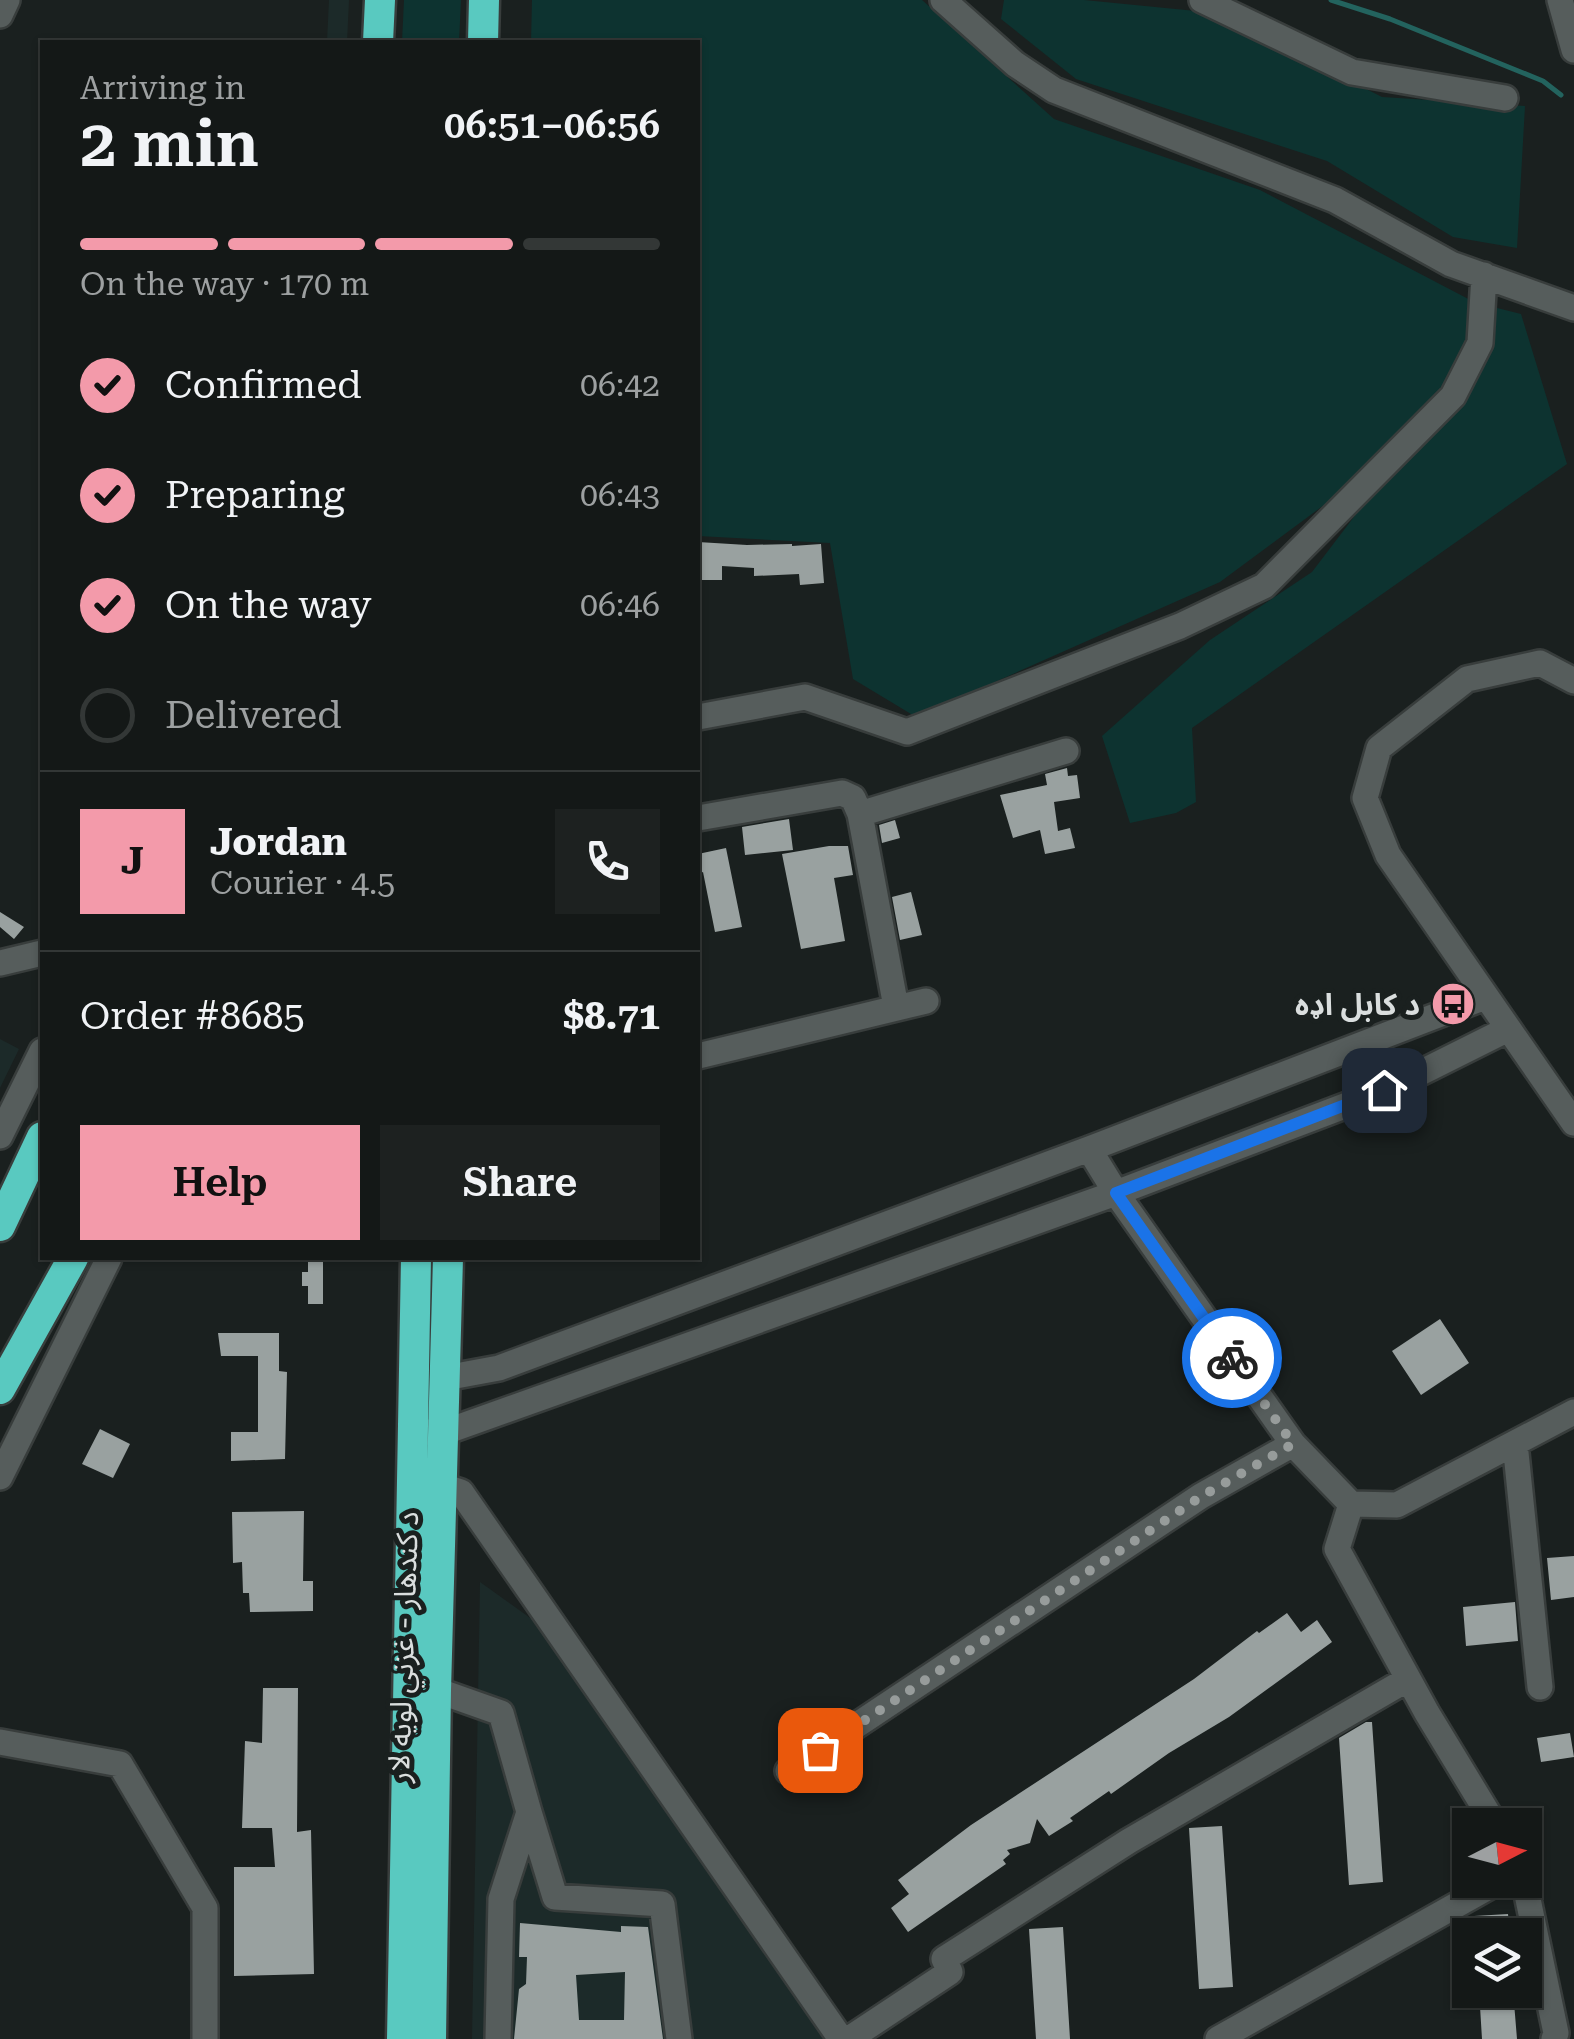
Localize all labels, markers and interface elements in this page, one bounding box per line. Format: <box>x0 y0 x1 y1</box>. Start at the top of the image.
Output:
text: Arriving in <box>80 69 245 107</box>
text: 06:51–06:56 <box>444 103 660 147</box>
text: 2 min <box>80 106 259 182</box>
text: On the way · 170 m <box>80 265 369 303</box>
icon: check <box>80 358 135 413</box>
text: Confirmed <box>165 363 362 407</box>
text: 06:42 <box>580 366 660 404</box>
icon: check <box>80 468 135 523</box>
text: Preparing <box>165 473 345 517</box>
text: 06:43 <box>580 476 660 514</box>
icon: check <box>80 578 135 633</box>
text: On the way <box>165 583 371 627</box>
text: 06:46 <box>580 586 660 624</box>
text: Delivered <box>165 693 342 737</box>
button: phone <box>555 809 660 914</box>
text: Jordan <box>210 820 347 864</box>
text: J <box>121 839 144 883</box>
text: Courier · 4.5 <box>210 864 395 902</box>
bus stop icon: د کابل اډه <box>1430 981 1476 1027</box>
place label: د کابل اډه <box>1295 987 1420 1022</box>
text: Order #8685 <box>80 994 305 1038</box>
text: $8.71 <box>563 994 660 1038</box>
pin <box>1342 1048 1427 1133</box>
icon: home <box>1357 1063 1412 1118</box>
button: Help <box>80 1125 360 1240</box>
button: Share <box>380 1125 660 1240</box>
courier <box>1182 1308 1282 1408</box>
icon: bike <box>1205 1331 1260 1386</box>
street label: د کندهار - غزني لويه لار <box>381 1511 431 1784</box>
pin <box>778 1708 863 1793</box>
icon: bag <box>793 1723 848 1778</box>
north arrow <box>1452 1808 1542 1898</box>
map controls <box>1452 1808 1542 2008</box>
button: layers <box>1452 1918 1542 2008</box>

